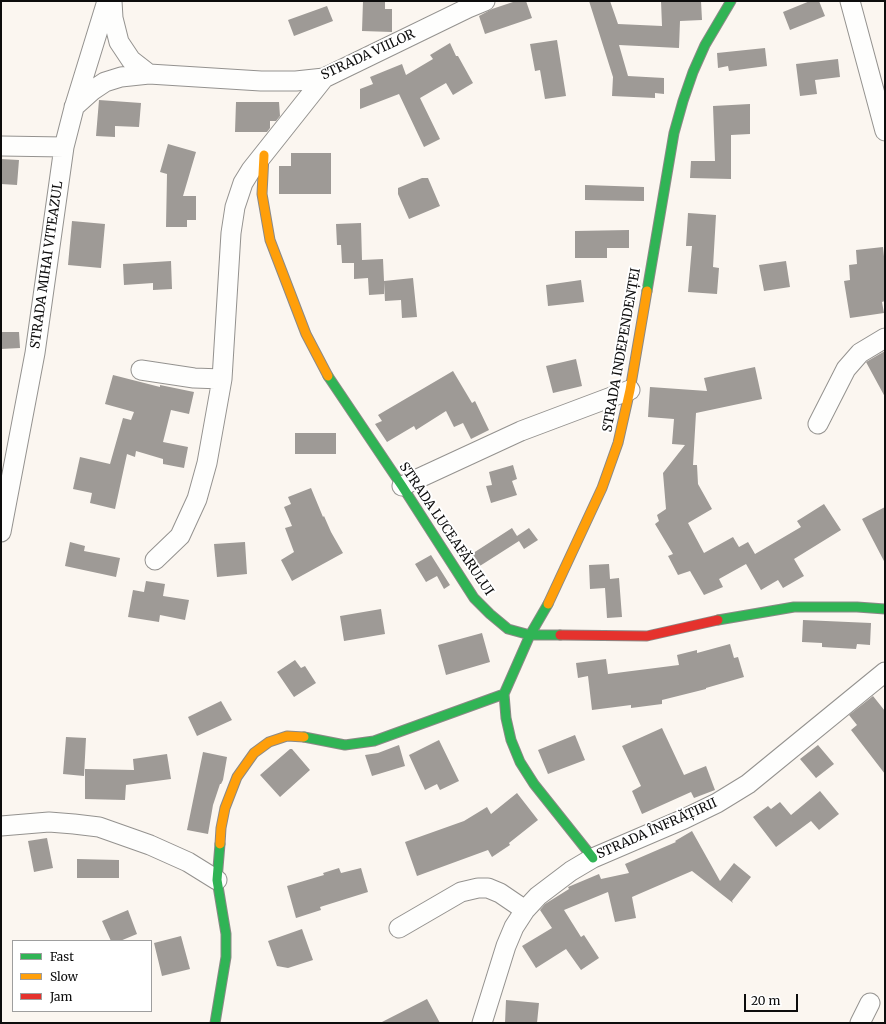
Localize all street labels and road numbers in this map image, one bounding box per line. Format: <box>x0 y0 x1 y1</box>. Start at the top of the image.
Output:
street label: STRADA VIILOR <box>319 26 417 84</box>
street label: STRADA MIHAI VITEAZUL <box>28 180 66 350</box>
street label: STRADA INDEPENDENȚEI <box>600 267 644 433</box>
street label: STRADA LUCEAFĂRULUI <box>396 460 496 598</box>
street label: STRADA ÎNFRĂȚIRII <box>594 795 720 863</box>

